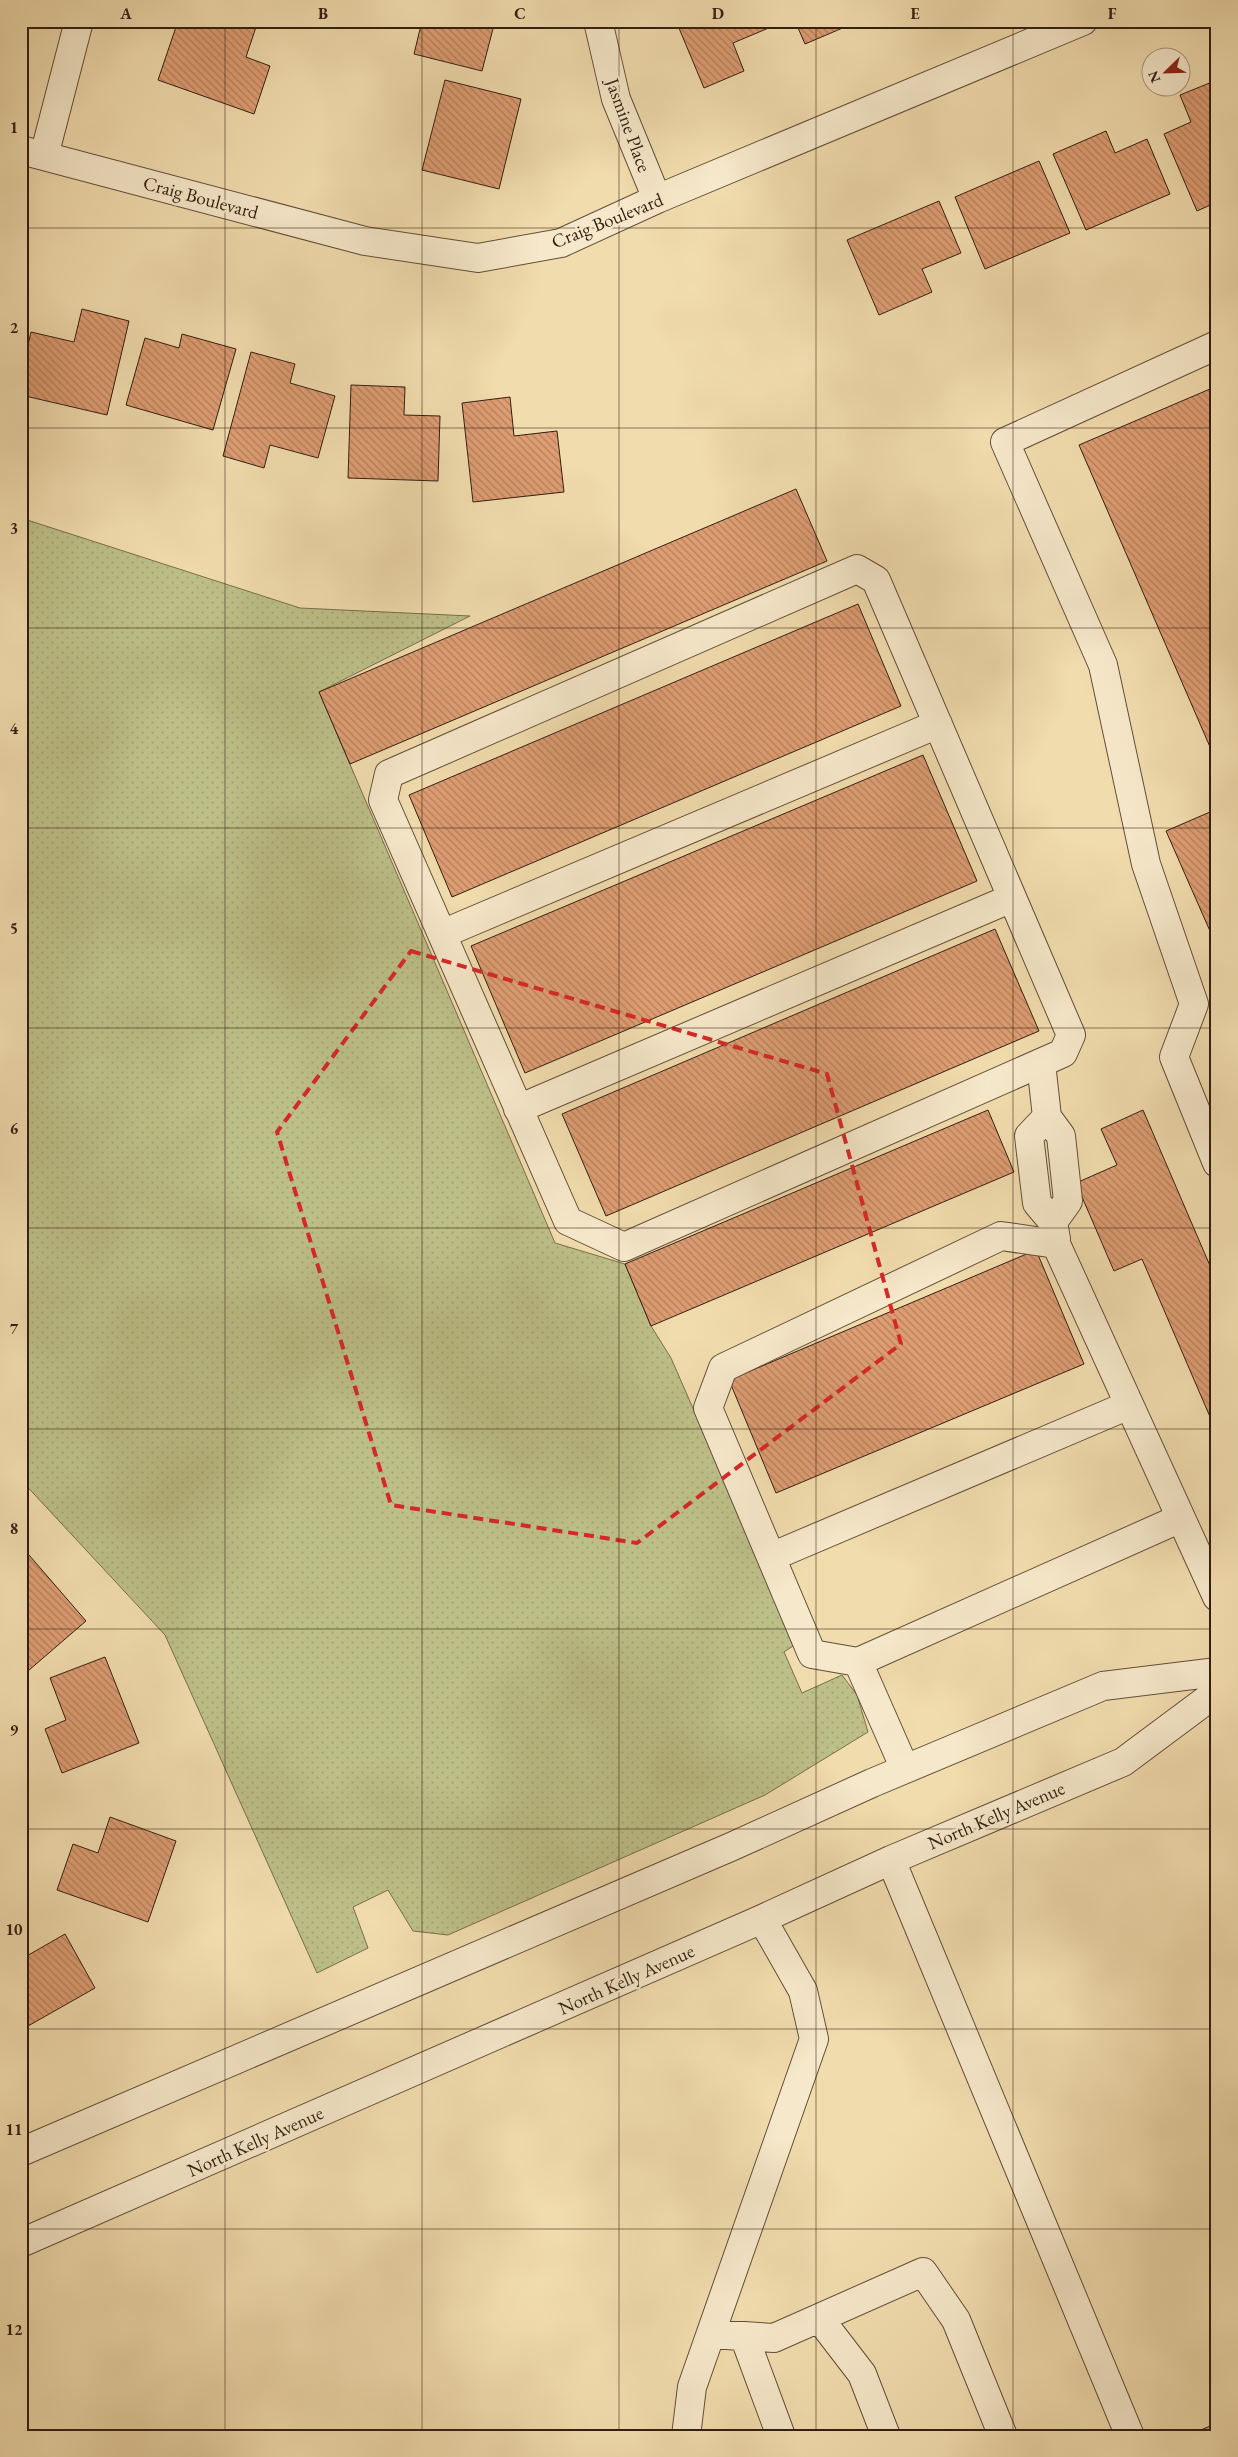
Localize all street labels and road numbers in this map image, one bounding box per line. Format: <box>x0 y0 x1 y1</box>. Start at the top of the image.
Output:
street label: Jasmine Place <box>599 73 657 176</box>
street label: Craig Boulevard <box>141 170 262 225</box>
street label: Craig Boulevard <box>548 187 667 254</box>
street label: North Kelly Avenue <box>924 1775 1068 1856</box>
street label: North Kelly Avenue <box>554 1938 698 2021</box>
street label: North Kelly Avenue <box>183 2100 327 2183</box>

